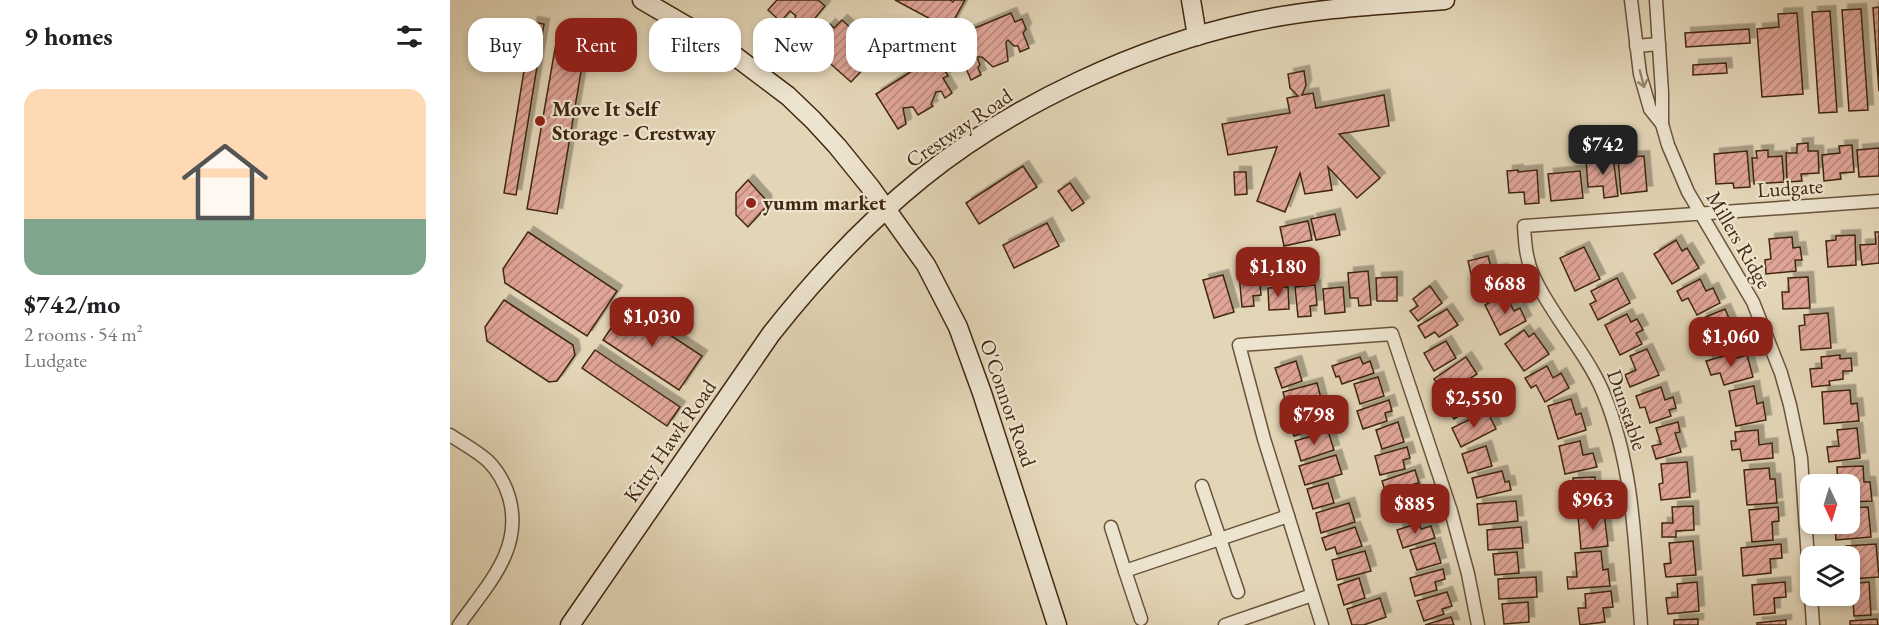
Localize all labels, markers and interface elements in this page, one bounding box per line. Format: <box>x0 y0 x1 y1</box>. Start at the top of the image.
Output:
chip: Buy <box>468 18 543 72</box>
chip: Rent <box>555 18 637 72</box>
chip: Filters <box>649 18 741 72</box>
chip: New <box>753 18 834 72</box>
chip: Apartment <box>846 18 977 72</box>
text: 9 homes <box>24 19 113 53</box>
icon: filters <box>393 20 426 53</box>
one-way arrow <box>1637 69 1649 88</box>
street label: Crestway Road <box>900 82 1018 173</box>
place label: Move It Self Storage - Crestway <box>552 95 717 146</box>
marker: Move It Self Storage - Crestway <box>533 114 547 128</box>
pin: $742 <box>1567 125 1639 176</box>
icon: home <box>171 128 279 236</box>
text: $742 <box>1583 131 1623 157</box>
street label: Ludgate <box>1756 172 1824 203</box>
street label: Millers Ridge <box>1701 186 1778 293</box>
place label: yumm market <box>763 189 886 216</box>
marker: yumm market <box>744 196 758 210</box>
pin: $1,180 <box>1229 247 1327 298</box>
text: $1,180 <box>1250 253 1306 279</box>
pin: $688 <box>1469 264 1541 315</box>
text: $688 <box>1485 270 1525 296</box>
text: $742/mo <box>24 287 120 321</box>
pin: $1,030 <box>603 297 701 348</box>
text: $1,030 <box>624 303 680 329</box>
pin: $1,060 <box>1682 317 1780 368</box>
text: 2 rooms · 54 m² <box>24 321 143 347</box>
text: $1,060 <box>1703 323 1759 349</box>
street label: O'Connor Road <box>974 335 1043 471</box>
text: Ludgate <box>24 347 87 373</box>
street label: Dunstable <box>1601 366 1654 454</box>
street label: Kitty Hawk Road <box>617 374 722 507</box>
pin: $2,550 <box>1425 378 1523 429</box>
text: $2,550 <box>1446 384 1502 410</box>
pin: $798 <box>1278 395 1350 446</box>
text: $798 <box>1294 401 1334 427</box>
north arrow <box>1800 474 1860 534</box>
map controls <box>1800 474 1860 606</box>
pin: $963 <box>1557 480 1629 531</box>
pin: $885 <box>1379 484 1451 535</box>
text: $963 <box>1573 486 1613 512</box>
text: $885 <box>1395 490 1435 516</box>
button: layers <box>1800 546 1860 606</box>

